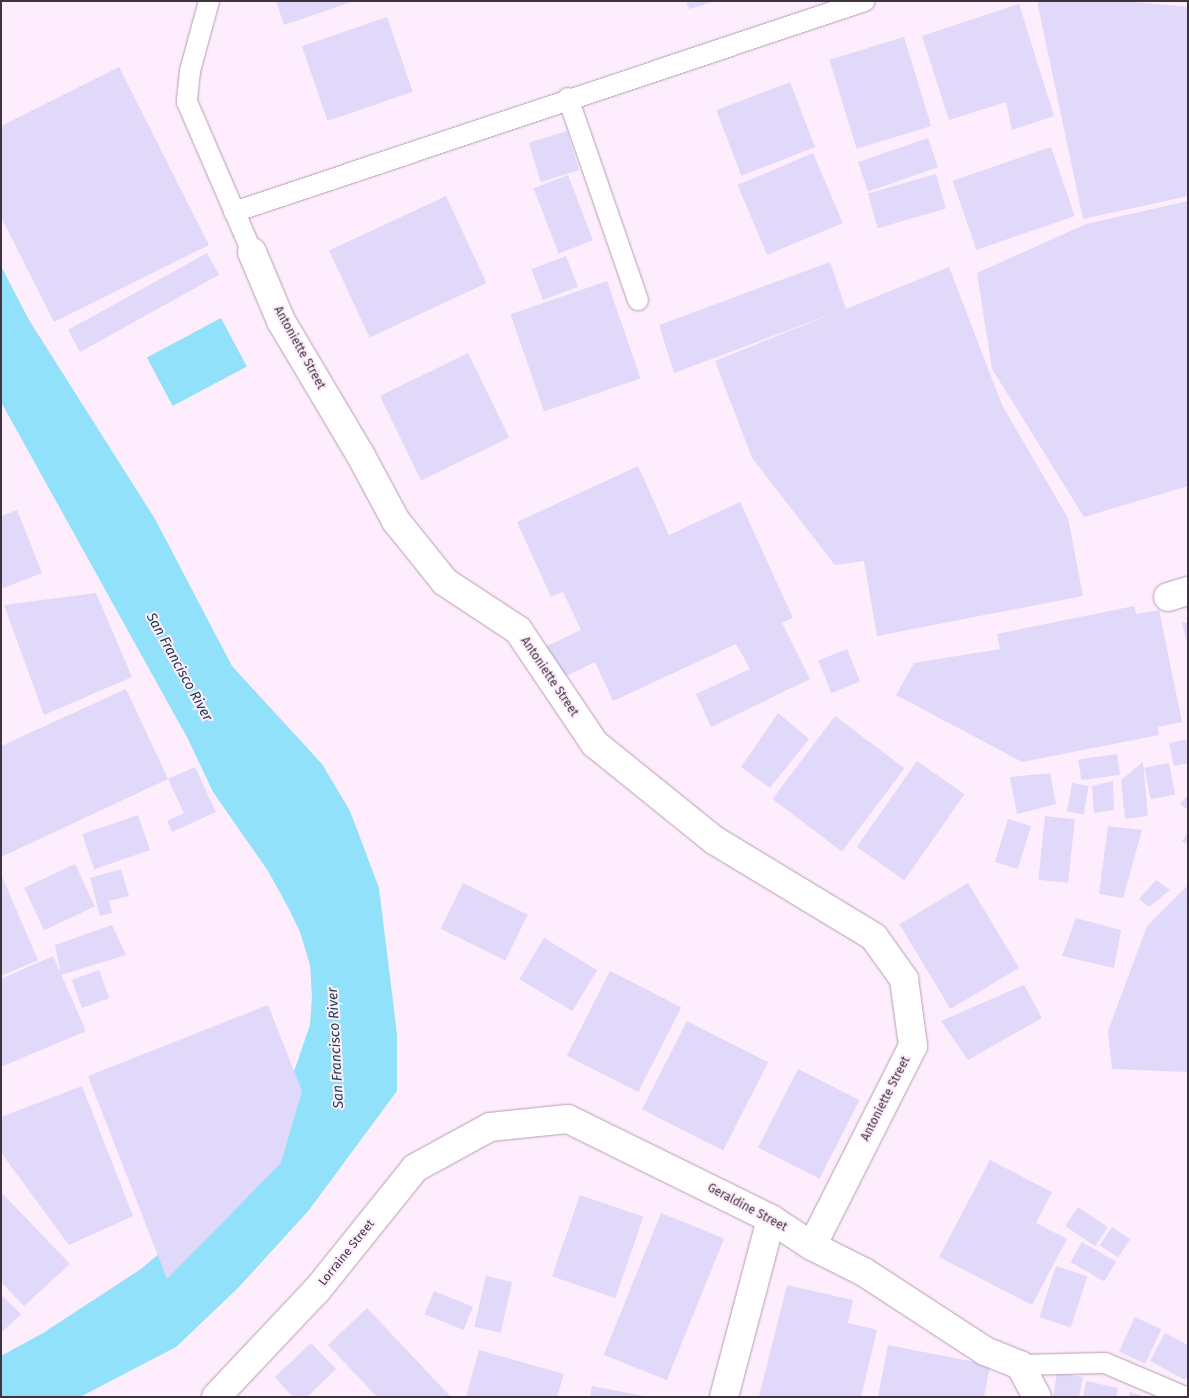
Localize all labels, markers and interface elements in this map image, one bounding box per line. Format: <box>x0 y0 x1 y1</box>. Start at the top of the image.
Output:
street label: Antoniette Street <box>270 304 328 392</box>
water label: San Francisco River <box>142 610 216 724</box>
street label: Antoniette Street <box>517 635 581 719</box>
water label: San Francisco River <box>324 987 348 1109</box>
street label: Antoniette Street <box>859 1054 913 1144</box>
street label: Geraldine Street <box>705 1181 789 1235</box>
street label: Lorraine Street <box>316 1217 378 1289</box>

